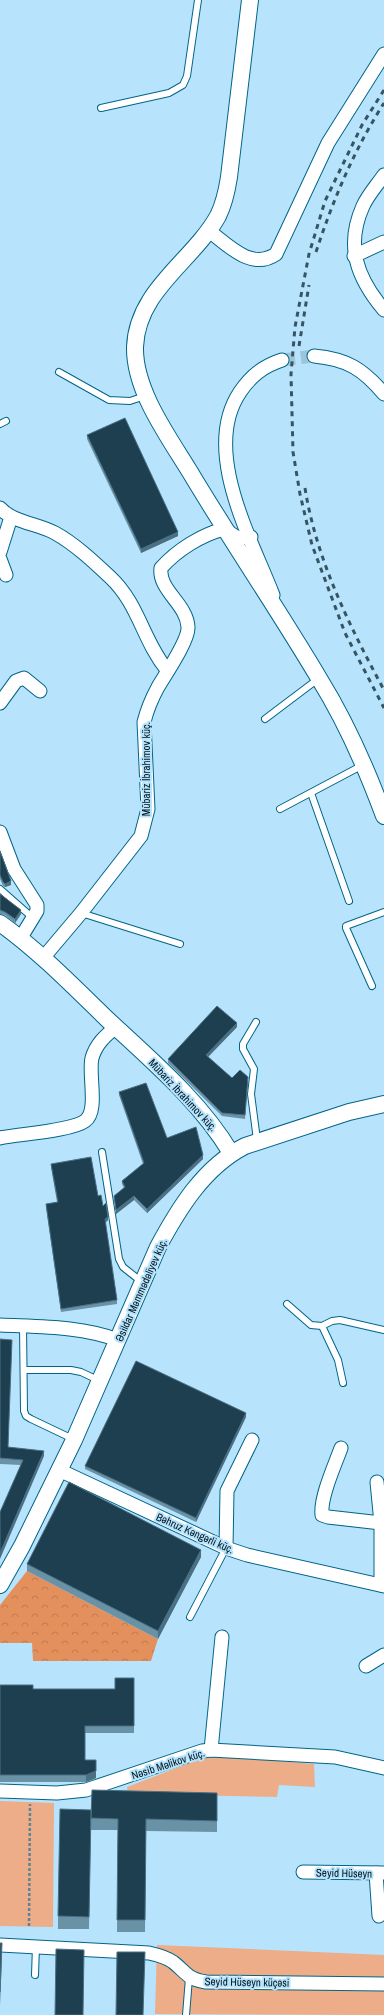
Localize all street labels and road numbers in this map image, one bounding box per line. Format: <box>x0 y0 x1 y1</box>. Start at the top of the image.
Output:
street label: Mübariz İbrahimov küç. <box>139 722 153 816</box>
street label: Mübariz İbrahimov küç. <box>146 1056 220 1134</box>
street label: Əsildar Məmmədəliyev küç. <box>112 1236 170 1344</box>
street label: Bəhruz Kəngərli küç. <box>154 1510 236 1556</box>
street label: Nəsib Məlikov küç. <box>130 1746 206 1782</box>
street label: Seyid Hüseyn <box>316 1866 372 1880</box>
street label: Seyid Hüseyn küçəsi <box>205 1974 289 1990</box>

